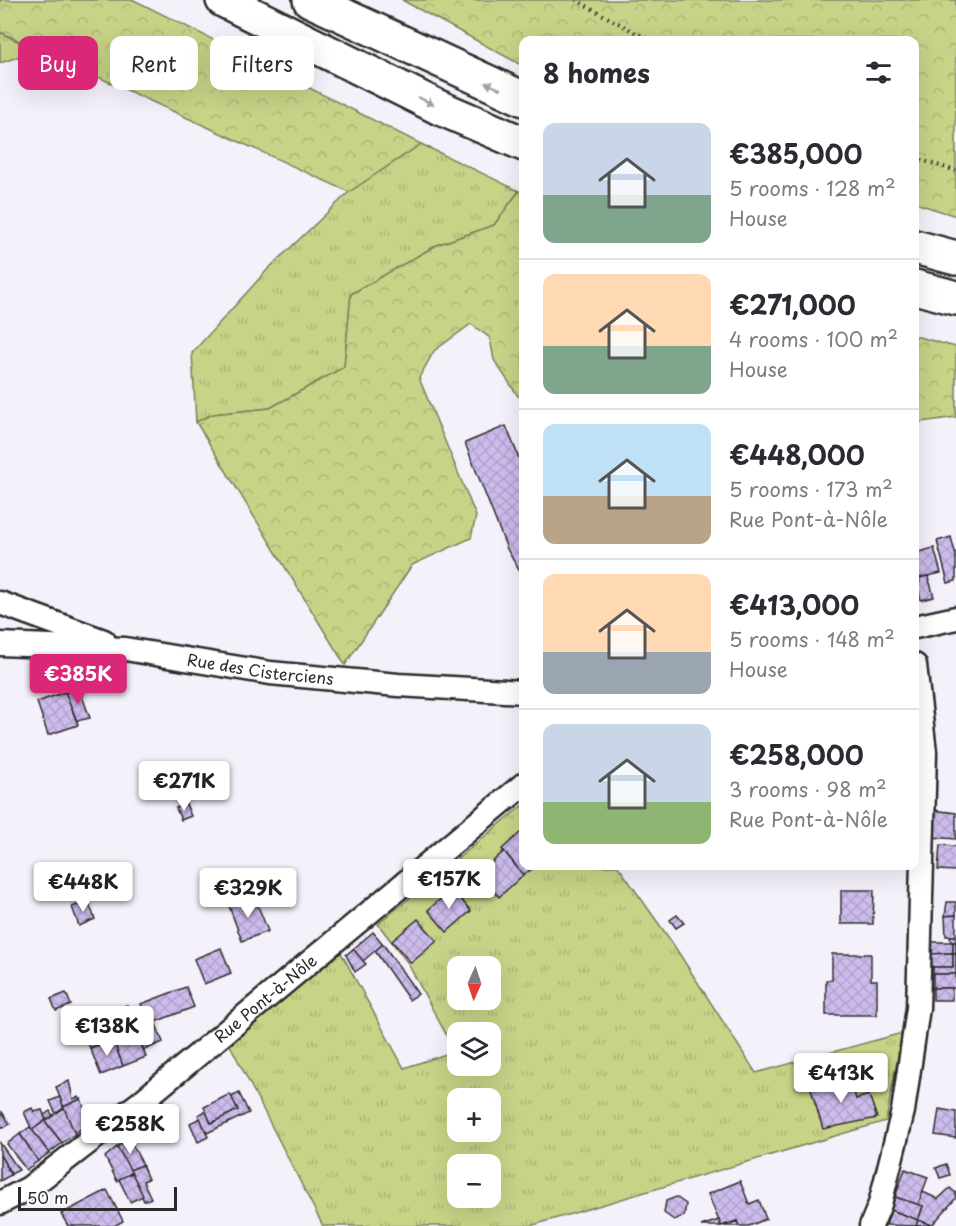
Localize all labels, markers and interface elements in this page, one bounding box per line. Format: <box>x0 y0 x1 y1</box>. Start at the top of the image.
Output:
chip: Buy <box>18 36 98 90</box>
chip: Rent <box>110 36 198 90</box>
chip: Filters <box>210 36 314 90</box>
text: 8 homes <box>543 53 650 92</box>
icon: filters <box>862 56 895 89</box>
one-way arrow <box>484 81 502 90</box>
one-way arrow <box>418 96 435 105</box>
text: €385,000 <box>729 134 862 173</box>
icon: home <box>591 147 663 219</box>
text: 5 rooms · 128 m² <box>729 173 895 203</box>
text: House <box>729 203 788 233</box>
text: €271,000 <box>729 285 856 324</box>
icon: home <box>591 298 663 370</box>
text: 4 rooms · 100 m² <box>729 324 898 354</box>
text: House <box>729 354 788 384</box>
text: €448,000 <box>729 435 865 474</box>
icon: home <box>591 448 663 520</box>
text: 5 rooms · 173 m² <box>729 474 893 504</box>
text: Rue Pont-à-Nôle <box>729 504 888 534</box>
text: €413,000 <box>729 585 859 624</box>
icon: home <box>591 598 663 670</box>
text: 5 rooms · 148 m² <box>729 624 895 654</box>
street label: Rue des Cisterciens <box>185 646 335 690</box>
pin: €385K <box>36 654 120 705</box>
text: House <box>729 654 788 684</box>
text: €385K <box>44 658 112 688</box>
text: €258,000 <box>729 735 864 774</box>
icon: home <box>591 748 663 820</box>
pin: €271K <box>142 761 226 812</box>
text: €271K <box>153 765 215 795</box>
text: 3 rooms · 98 m² <box>729 774 887 804</box>
text: Rue Pont-à-Nôle <box>729 804 888 834</box>
pin: €157K <box>407 859 491 910</box>
pin: €448K <box>41 862 125 913</box>
text: €157K <box>417 863 481 893</box>
text: €448K <box>48 866 118 896</box>
pin: €329K <box>206 868 290 919</box>
text: €329K <box>214 872 282 902</box>
street label: Rue Pont-à-Nôle <box>208 948 322 1048</box>
north arrow <box>447 956 501 1010</box>
map controls <box>447 956 501 1208</box>
pin: €138K <box>65 1006 149 1057</box>
text: €138K <box>75 1010 139 1040</box>
button: layers <box>447 1022 501 1076</box>
pin: €413K <box>799 1053 883 1104</box>
text: €413K <box>808 1057 874 1087</box>
button: + <box>447 1088 501 1142</box>
pin: €258K <box>88 1104 172 1155</box>
text: €258K <box>95 1108 165 1138</box>
button: − <box>447 1154 501 1208</box>
scale bar <box>18 1184 177 1212</box>
text: 50 m <box>27 1185 68 1209</box>

